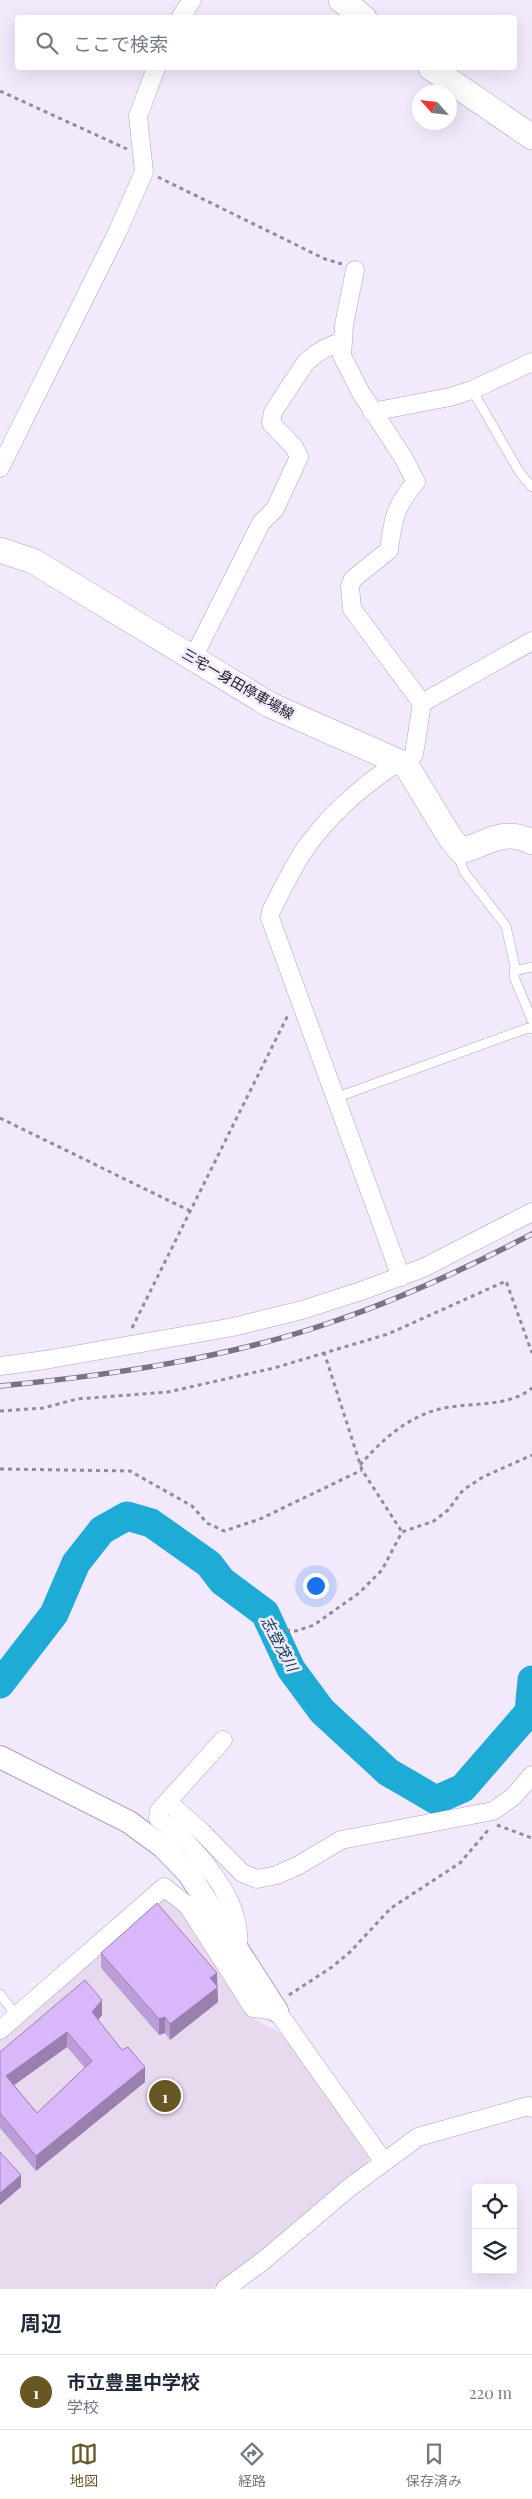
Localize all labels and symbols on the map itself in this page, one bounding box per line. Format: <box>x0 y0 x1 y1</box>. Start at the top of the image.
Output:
north arrow <box>412 85 457 130</box>
street label: 三宅一身田停車場線 <box>179 644 298 723</box>
your location <box>303 1573 329 1599</box>
water label: 志登茂川 <box>257 1612 304 1676</box>
pin: 1 <box>149 2077 181 2115</box>

